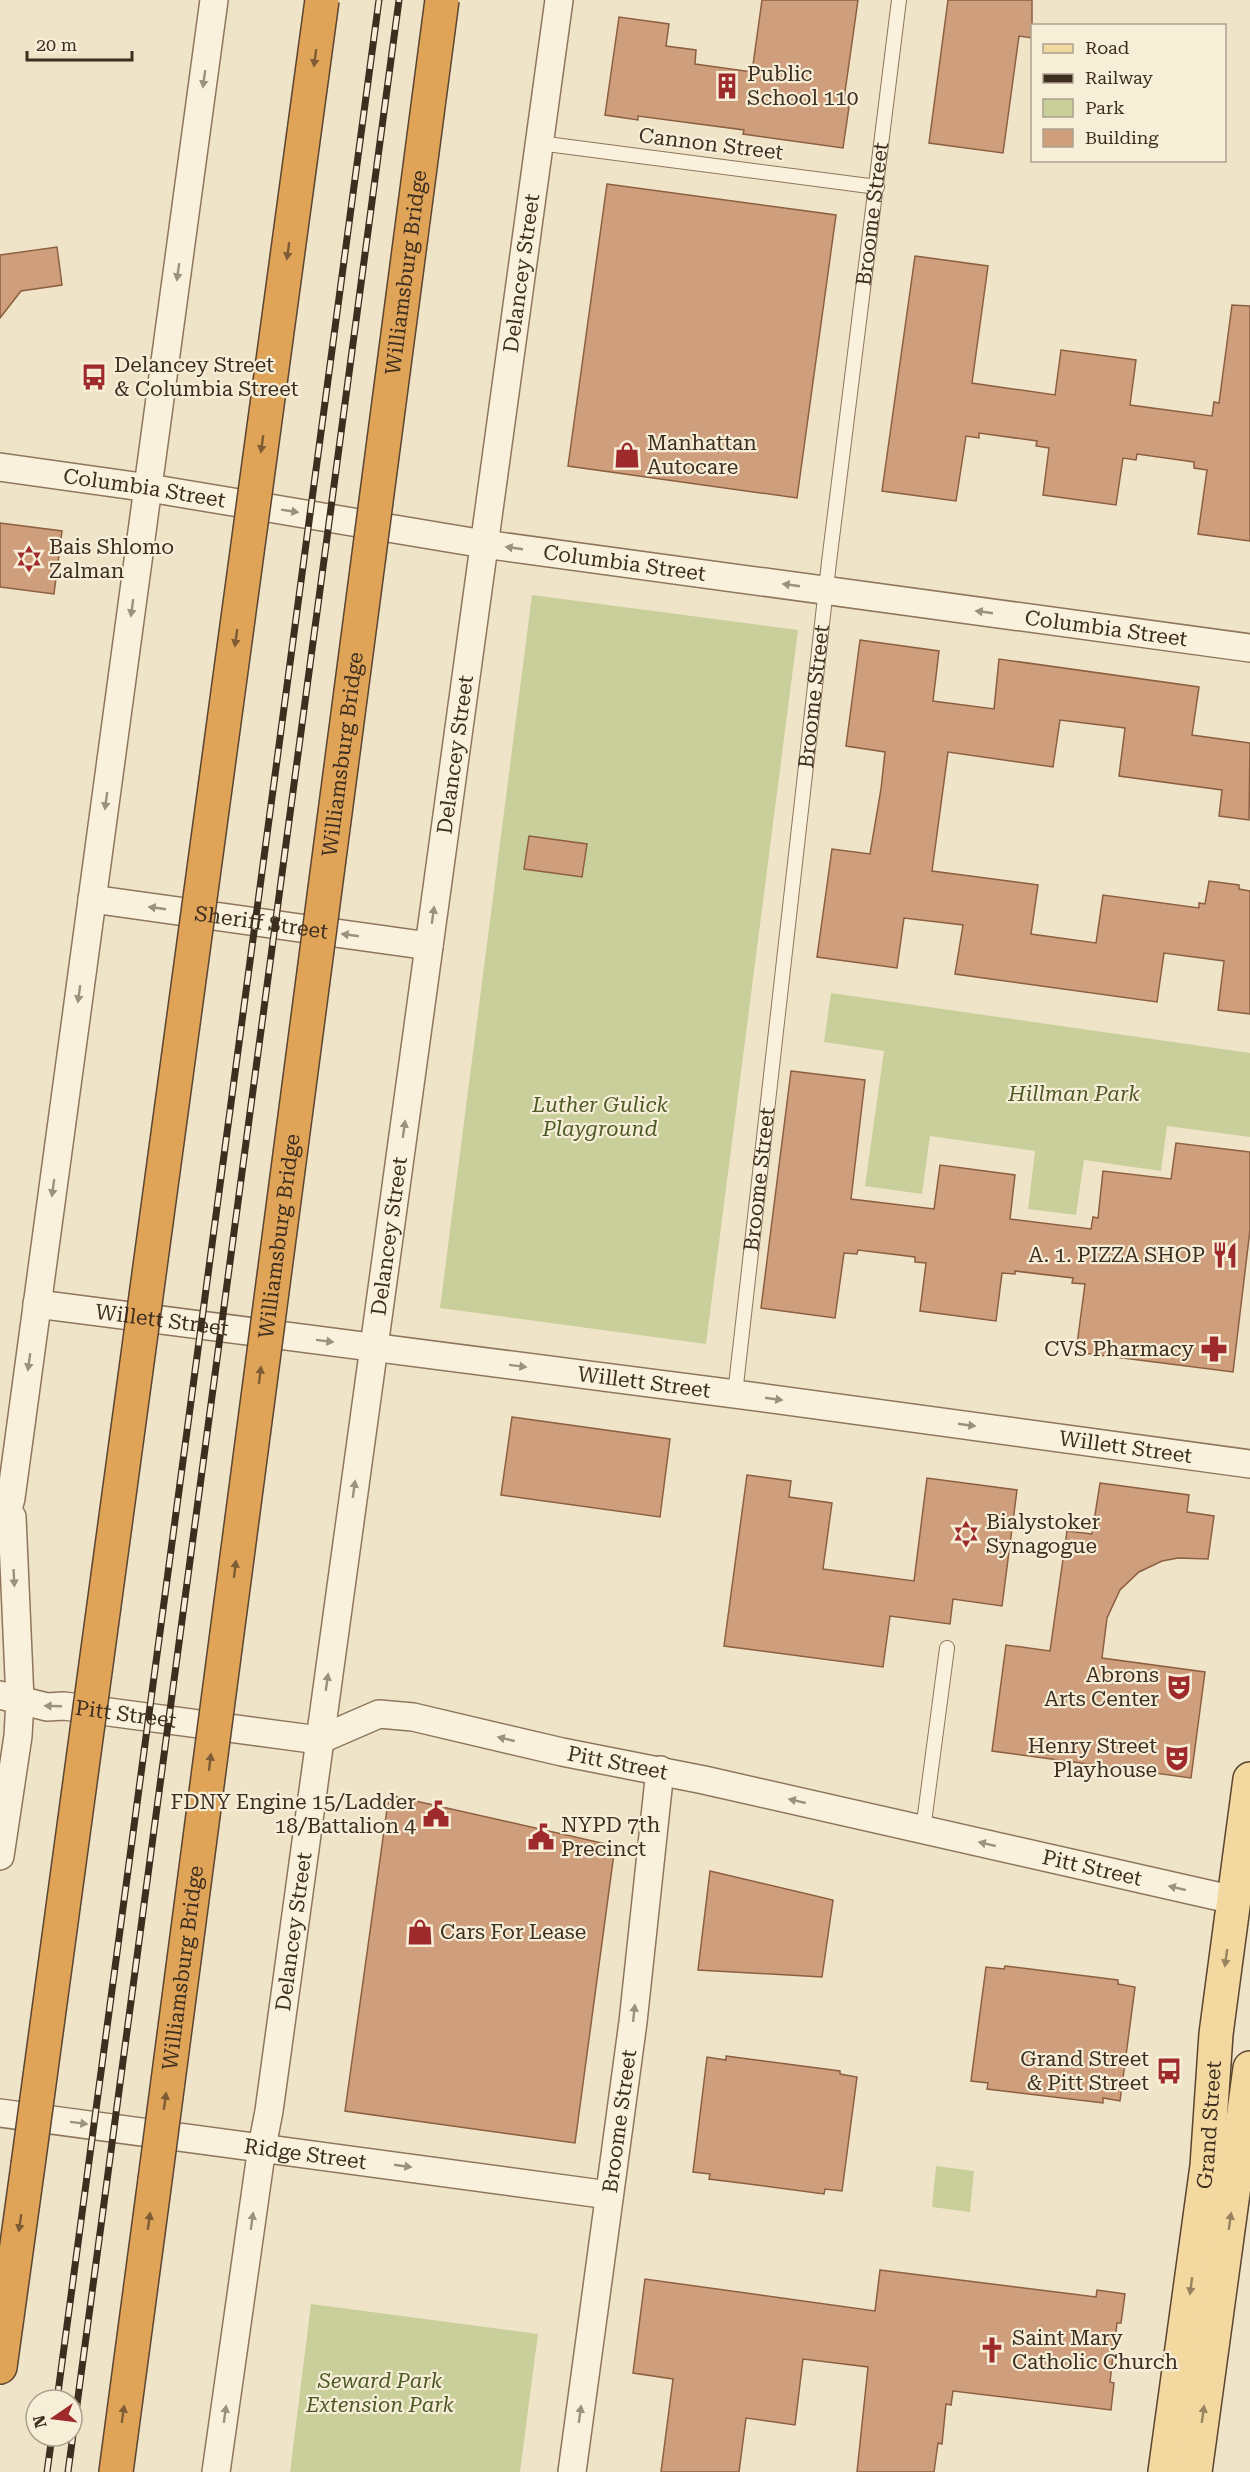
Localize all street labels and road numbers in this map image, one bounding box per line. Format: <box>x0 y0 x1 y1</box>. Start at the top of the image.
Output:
street label: Cannon Street <box>637 123 785 165</box>
street label: Broome Street <box>852 141 893 287</box>
street label: Williamsburg Bridge <box>381 169 431 376</box>
street label: Delancey Street <box>499 192 544 354</box>
street label: Columbia Street <box>62 464 227 513</box>
street label: Columbia Street <box>542 540 707 586</box>
street label: Columbia Street <box>1023 606 1189 651</box>
street label: Broome Street <box>794 623 834 770</box>
street label: Williamsburg Bridge <box>317 650 368 858</box>
street label: Delancey Street <box>433 674 478 836</box>
street label: Sheriff Street <box>193 901 330 944</box>
street label: Broome Street <box>739 1106 779 1253</box>
street label: Williamsburg Bridge <box>254 1132 305 1340</box>
street label: Delancey Street <box>366 1155 412 1317</box>
street label: Willett Street <box>94 1300 230 1341</box>
street label: Willett Street <box>576 1362 712 1403</box>
street label: Willett Street <box>1058 1426 1194 1468</box>
street label: Pitt Street <box>74 1696 178 1733</box>
street label: Pitt Street <box>565 1741 670 1785</box>
street label: Pitt Street <box>1040 1845 1144 1891</box>
street label: Delancey Street <box>271 1850 316 2013</box>
street label: Williamsburg Bridge <box>158 1864 208 2072</box>
street label: Broome Street <box>598 2048 641 2194</box>
street label: Grand Street <box>1192 2060 1226 2191</box>
street label: Ridge Street <box>243 2134 368 2174</box>

